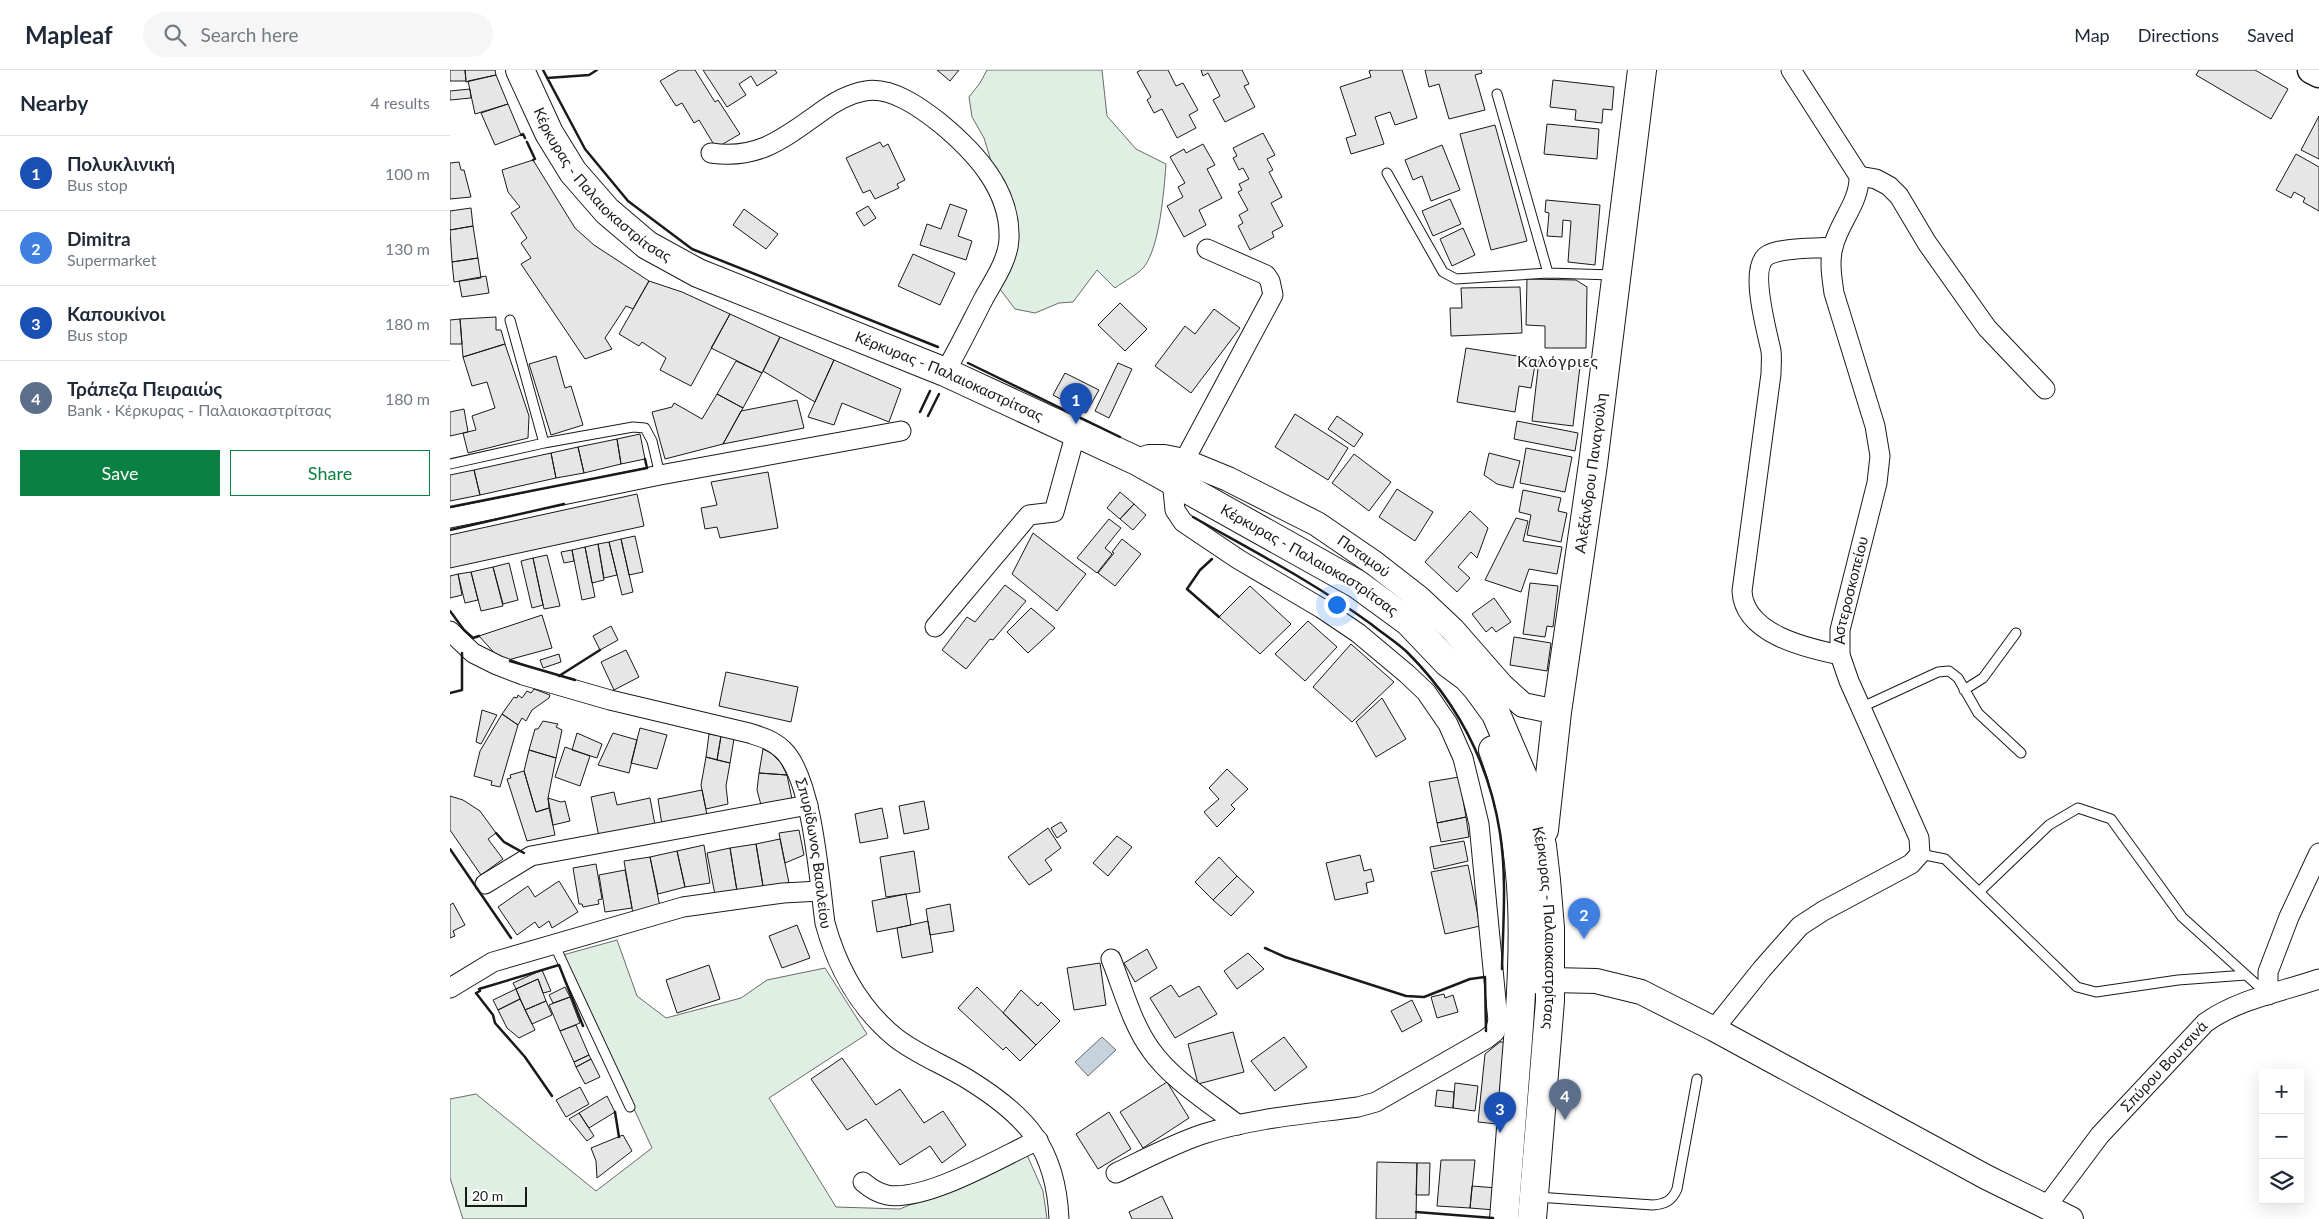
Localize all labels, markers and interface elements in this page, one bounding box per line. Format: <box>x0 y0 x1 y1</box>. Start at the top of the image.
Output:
search box <box>143 12 493 57</box>
text: Mapleaf <box>25 20 113 49</box>
icon: search <box>161 21 189 49</box>
text: Search here <box>201 23 299 46</box>
text: Map <box>2074 24 2110 46</box>
text: Directions <box>2138 24 2219 46</box>
text: Saved <box>2247 24 2294 46</box>
text: Nearby <box>20 90 88 115</box>
text: 4 results <box>370 93 430 112</box>
street label: Κέρκυρας - Παλαιοκαστρίτσας <box>530 104 675 265</box>
text: Πολυκλινική <box>67 152 175 175</box>
text: 1 <box>31 164 41 183</box>
text: 100 m <box>385 164 430 183</box>
text: Bus stop <box>67 175 128 194</box>
text: Dimitra <box>67 227 131 250</box>
text: 2 <box>31 239 41 258</box>
text: 130 m <box>385 239 430 258</box>
text: Supermarket <box>67 250 156 269</box>
text: Καπουκίνοι <box>67 302 165 325</box>
text: 3 <box>31 314 41 333</box>
text: 180 m <box>385 314 430 333</box>
text: Bus stop <box>67 325 128 344</box>
street label: Κέρκυρας - Παλαιοκαστρίτσας <box>853 327 1046 424</box>
district label: Καλόγριες <box>1517 351 1599 370</box>
text: Τράπεζα Πειραιώς <box>67 377 222 400</box>
pin: 1 <box>1060 383 1092 424</box>
text: 4 <box>31 389 41 408</box>
text: 180 m <box>385 389 430 408</box>
street label: Αλεξάνδρου Παναγούλη <box>1570 392 1610 555</box>
text: Bank · Κέρκυρας - Παλαιοκαστρίτσας <box>67 400 331 419</box>
button: Save <box>20 450 220 496</box>
button: Share <box>230 450 430 496</box>
street label: Κέρκυρας - Παλαιοκαστρίτσας <box>1218 500 1402 619</box>
street label: Ποταμού <box>1334 531 1394 580</box>
street label: Αστεροσκοπείου <box>1830 534 1871 645</box>
your location <box>1324 592 1350 618</box>
street label: Σπυρίδωνος Βασιλείου <box>792 775 836 931</box>
street label: Κέρκυρας - Παλαιοκαστρίτσας <box>1529 824 1560 1030</box>
pin: 2 <box>1568 898 1600 939</box>
street label: Σπύρου Βουτσινά <box>2117 1016 2211 1115</box>
map controls <box>2259 1069 2304 1204</box>
button: + <box>2259 1069 2304 1114</box>
pin: 4 <box>1549 1079 1581 1120</box>
pin: 3 <box>1484 1092 1516 1133</box>
button: − <box>2259 1114 2304 1159</box>
button: layers <box>2259 1159 2304 1204</box>
scale bar <box>465 1184 528 1207</box>
text: 20 m <box>472 1187 503 1204</box>

